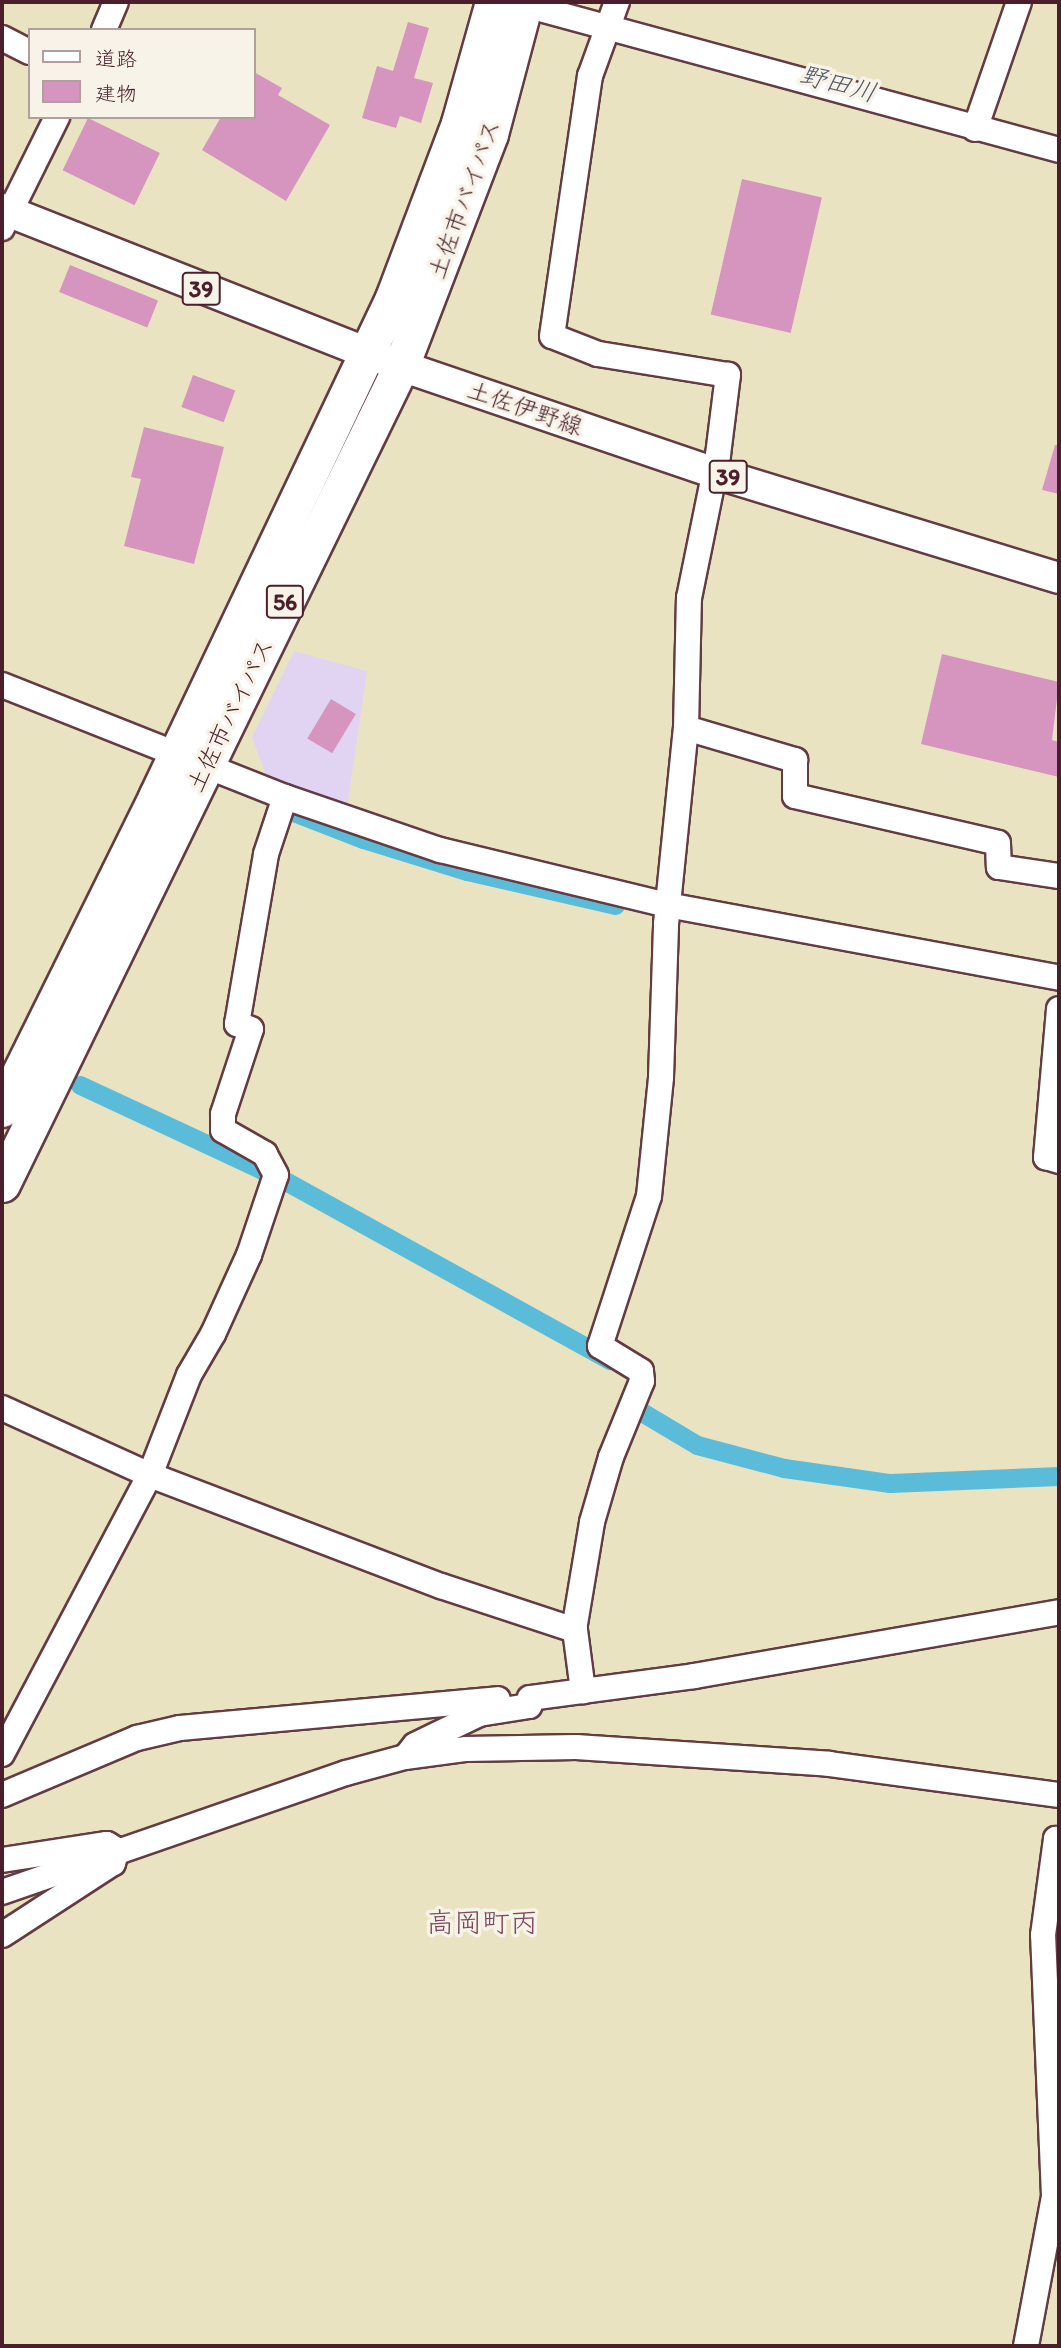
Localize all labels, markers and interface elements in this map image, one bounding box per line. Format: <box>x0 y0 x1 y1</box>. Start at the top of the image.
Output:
legend <box>28 28 256 119</box>
text: 道路 <box>95 46 137 71</box>
water label: 野田川 <box>796 59 880 109</box>
text: 建物 <box>95 81 137 106</box>
street label: 土佐市バイパス <box>422 115 506 283</box>
road number: 39 <box>180 270 222 308</box>
street label: 土佐伊野線 <box>464 375 586 441</box>
road number: 39 <box>707 457 749 496</box>
road number: 56 <box>266 582 304 622</box>
street label: 土佐市バイパス <box>180 633 280 797</box>
district label: 高岡町丙 <box>426 1905 538 1939</box>

